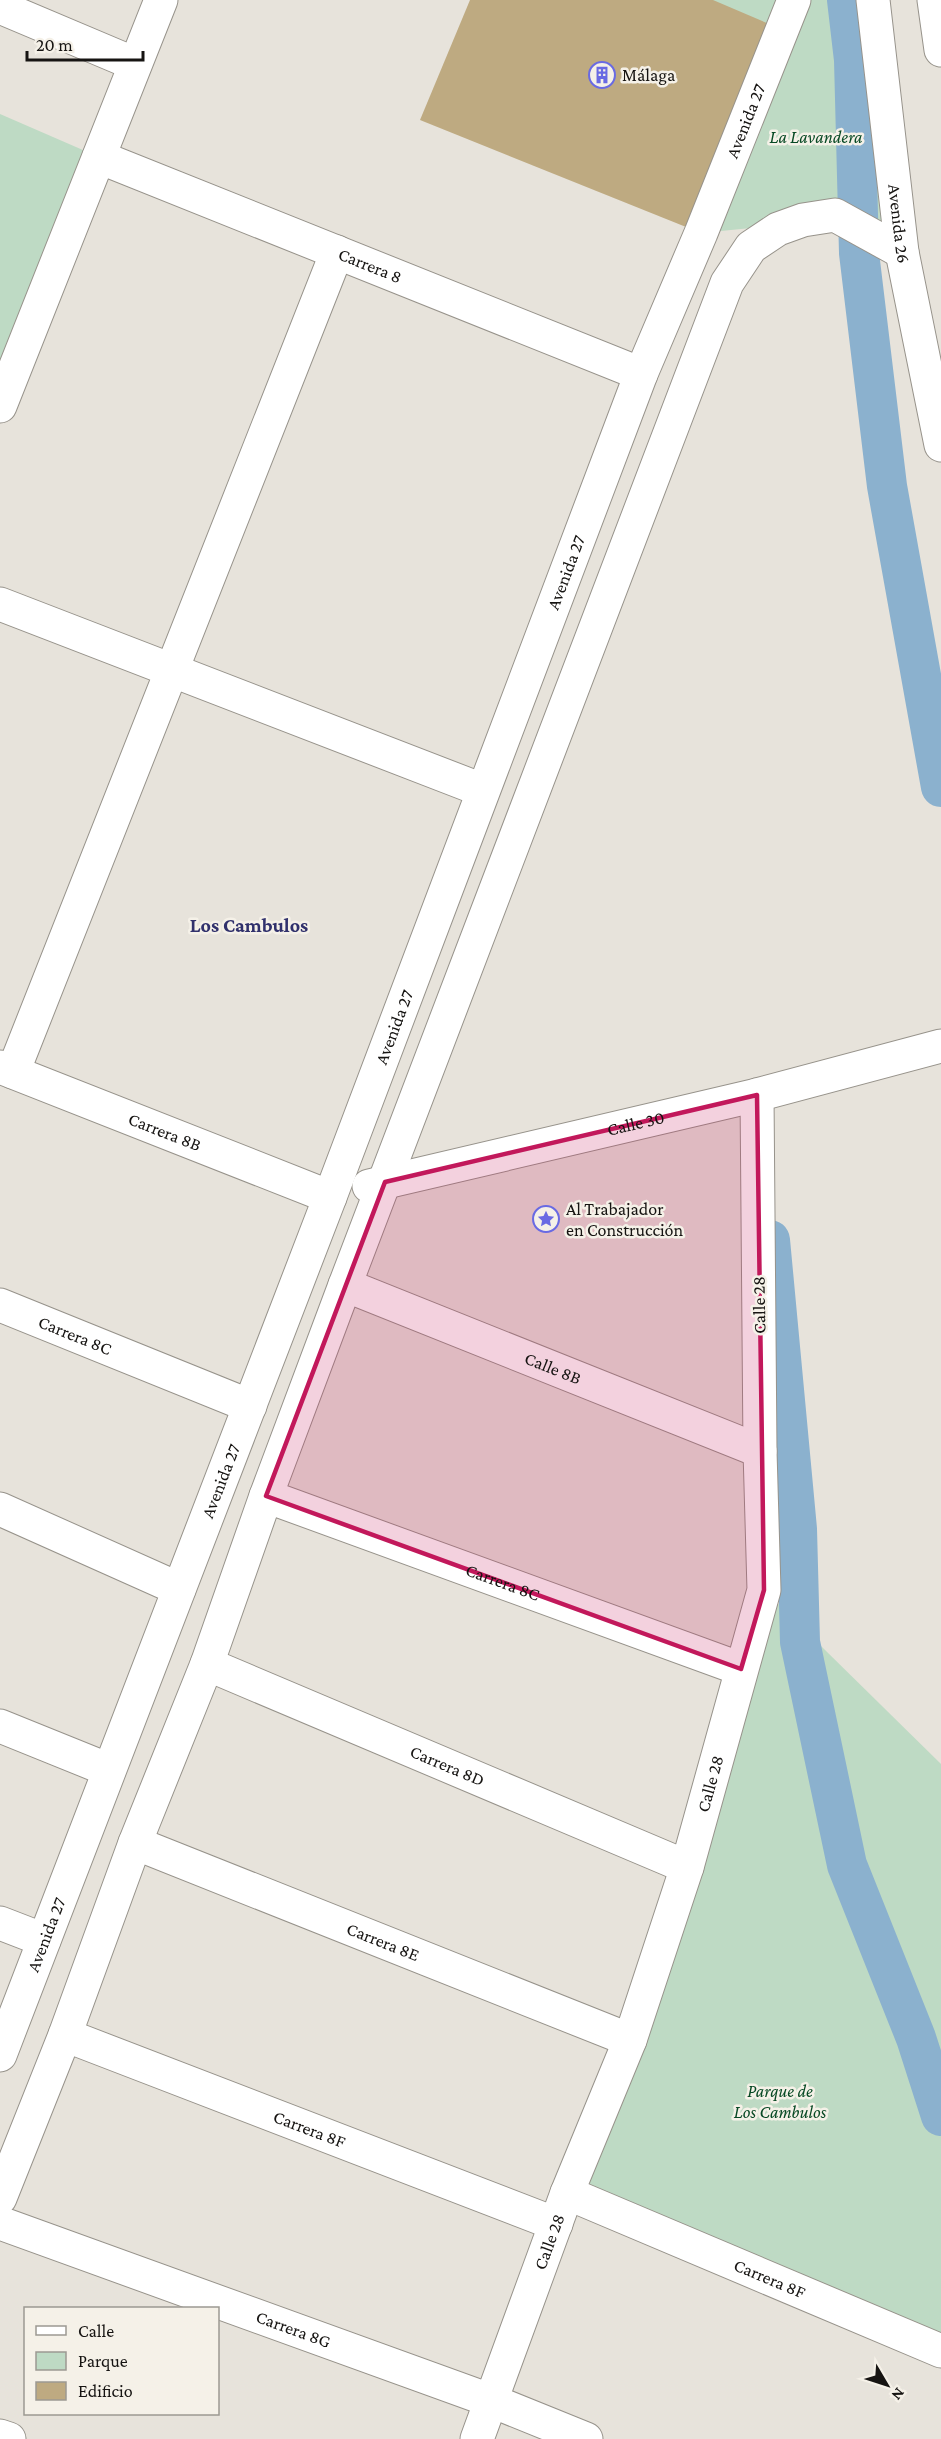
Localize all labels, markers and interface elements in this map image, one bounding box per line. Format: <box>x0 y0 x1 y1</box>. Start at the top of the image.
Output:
scale bar <box>27 24 142 62</box>
text: 20 m <box>36 35 73 55</box>
building icon: Málaga <box>587 60 617 90</box>
place label: Málaga <box>622 65 675 85</box>
street label: Avenida 27 <box>722 81 770 161</box>
park label: La Lavandera <box>769 127 863 147</box>
street label: Avenida 26 <box>884 183 914 265</box>
street label: Carrera 8 <box>335 244 405 287</box>
street label: Avenida 27 <box>543 532 589 612</box>
district label: Los Cambulos <box>190 914 308 936</box>
street label: Avenida 27 <box>371 987 417 1067</box>
street label: Calle 30 <box>605 1107 666 1140</box>
street label: Carrera 8B <box>125 1109 204 1155</box>
place label: Al Trabajador en Construcción <box>566 1199 684 1240</box>
place icon: Al Trabajador en Construcción <box>531 1204 561 1234</box>
street label: Calle 28 <box>748 1276 770 1334</box>
street label: Carrera 8C <box>36 1312 115 1359</box>
street label: Calle 8B <box>522 1348 584 1389</box>
street label: Avenida 27 <box>197 1441 244 1521</box>
street label: Carrera 8C <box>463 1560 543 1605</box>
street label: Carrera 8D <box>407 1741 488 1790</box>
street label: Calle 28 <box>693 1753 728 1814</box>
street label: Avenida 27 <box>23 1895 70 1975</box>
street label: Carrera 8E <box>344 1918 422 1965</box>
park label: Parque de Los Cambulos <box>734 2081 827 2122</box>
street label: Carrera 8F <box>271 2106 348 2152</box>
street label: Calle 28 <box>530 2211 568 2272</box>
street label: Carrera 8F <box>731 2255 808 2303</box>
street label: Carrera 8G <box>253 2306 333 2352</box>
legend <box>24 2307 219 2415</box>
text: Calle <box>78 2321 114 2341</box>
text: Parque <box>78 2351 128 2371</box>
north arrow <box>857 2355 917 2415</box>
text: Edificio <box>78 2381 133 2401</box>
text: N <box>888 2385 908 2404</box>

